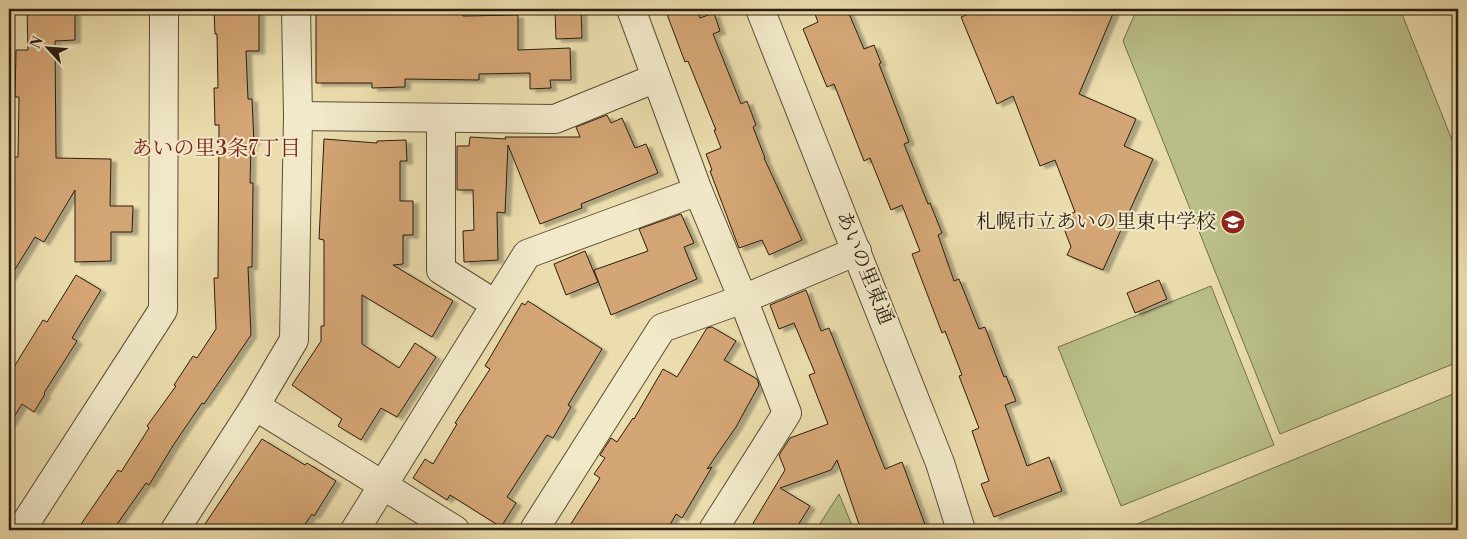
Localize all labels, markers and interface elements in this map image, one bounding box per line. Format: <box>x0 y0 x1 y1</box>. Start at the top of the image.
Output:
north arrow <box>22 22 72 72</box>
text: N <box>27 34 48 52</box>
district label: あいの里3条7丁目 <box>131 136 301 162</box>
street label: あいの里東通 <box>830 208 898 328</box>
school or university icon: 札幌市立あいの里東中学校 <box>1220 209 1246 235</box>
place label: 札幌市立あいの里東中学校 <box>976 210 1216 235</box>

